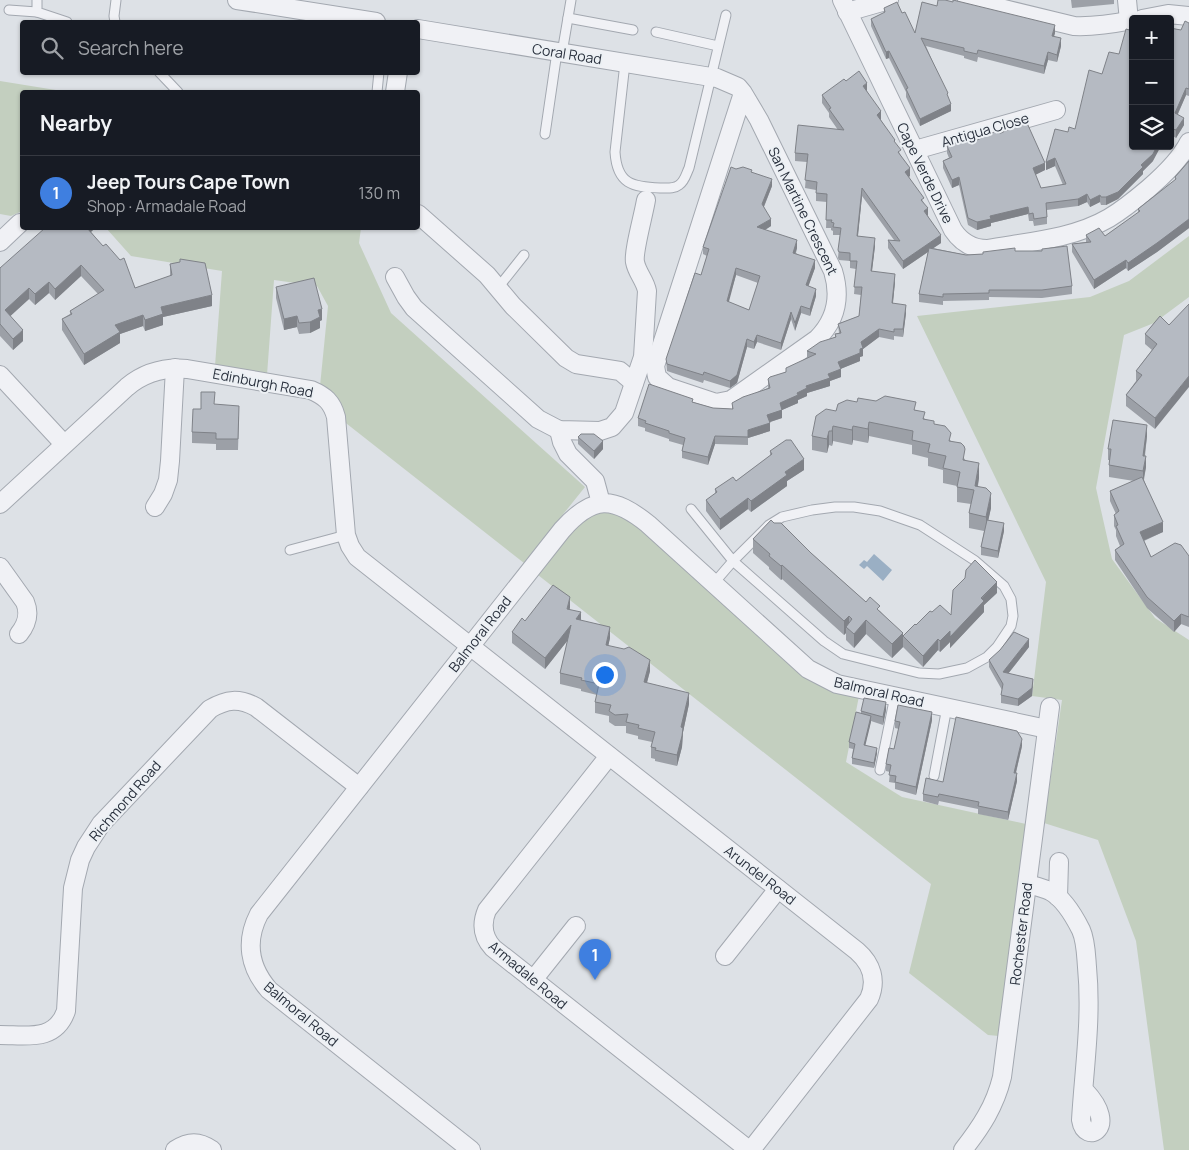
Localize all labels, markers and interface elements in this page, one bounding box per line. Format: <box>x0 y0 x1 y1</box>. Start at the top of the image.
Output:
map controls <box>1129 15 1174 150</box>
button: + <box>1129 15 1174 60</box>
search box <box>20 20 420 75</box>
icon: search <box>38 34 66 62</box>
text: Search here <box>78 35 184 61</box>
street label: Coral Road <box>531 39 603 68</box>
button: − <box>1129 60 1174 105</box>
button: layers <box>1129 105 1174 150</box>
street label: Antigua Close <box>939 108 1031 151</box>
text: Nearby <box>40 109 112 137</box>
street label: Cape Verde Drive <box>893 119 958 226</box>
street label: San Martine Crescent <box>764 144 843 278</box>
text: Jeep Tours Cape Town <box>87 169 290 195</box>
text: 1 <box>52 182 60 204</box>
text: 130 m <box>358 182 400 204</box>
text: Shop · Armadale Road <box>87 195 246 217</box>
street label: Edinburgh Road <box>211 363 315 402</box>
street label: Balmoral Road <box>444 592 515 676</box>
your location <box>592 662 618 688</box>
street label: Balmoral Road <box>832 672 926 711</box>
street label: Richmond Road <box>84 756 165 845</box>
street label: Arundel Road <box>720 841 800 909</box>
street label: Rochester Road <box>1005 882 1036 986</box>
street label: Armadale Road <box>485 936 572 1013</box>
pin: 1 <box>579 939 611 980</box>
street label: Balmoral Road <box>260 977 342 1050</box>

